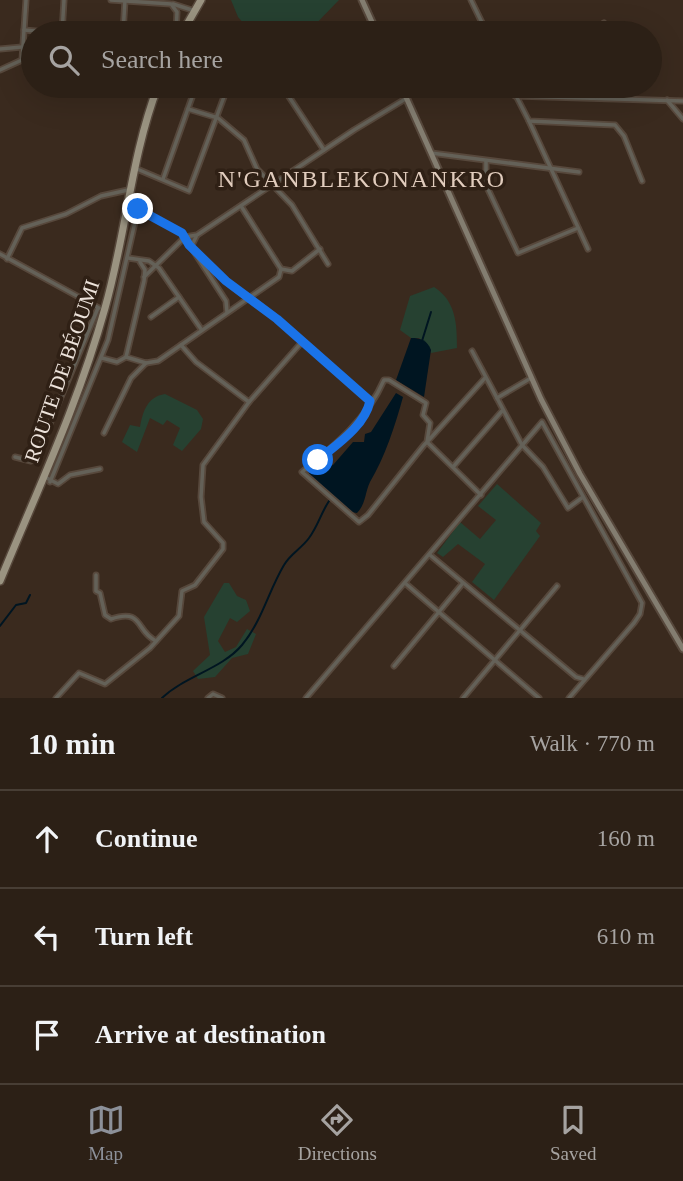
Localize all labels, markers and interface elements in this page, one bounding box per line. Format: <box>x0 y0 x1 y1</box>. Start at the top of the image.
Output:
search box <box>21 21 662 98</box>
icon: search <box>45 41 83 79</box>
text: Search here <box>101 45 223 74</box>
district label: N'GANBLEKONANKRO <box>218 166 506 192</box>
route end <box>122 193 153 224</box>
street label: ROUTE DE BÉOUMI <box>20 277 104 465</box>
route start <box>302 444 333 475</box>
text: 10 min <box>28 727 116 760</box>
text: Walk · 770 m <box>530 731 655 756</box>
icon: ahead <box>28 820 66 858</box>
text: Continue <box>95 824 198 853</box>
text: 160 m <box>597 826 655 851</box>
icon: left <box>28 918 66 956</box>
text: Turn left <box>95 922 193 951</box>
text: 610 m <box>597 924 655 949</box>
icon: arrive <box>28 1016 66 1054</box>
text: Arrive at destination <box>95 1020 326 1049</box>
tab: Map <box>87 1101 125 1165</box>
tab: Directions <box>298 1101 377 1165</box>
tab: Saved <box>550 1101 596 1165</box>

